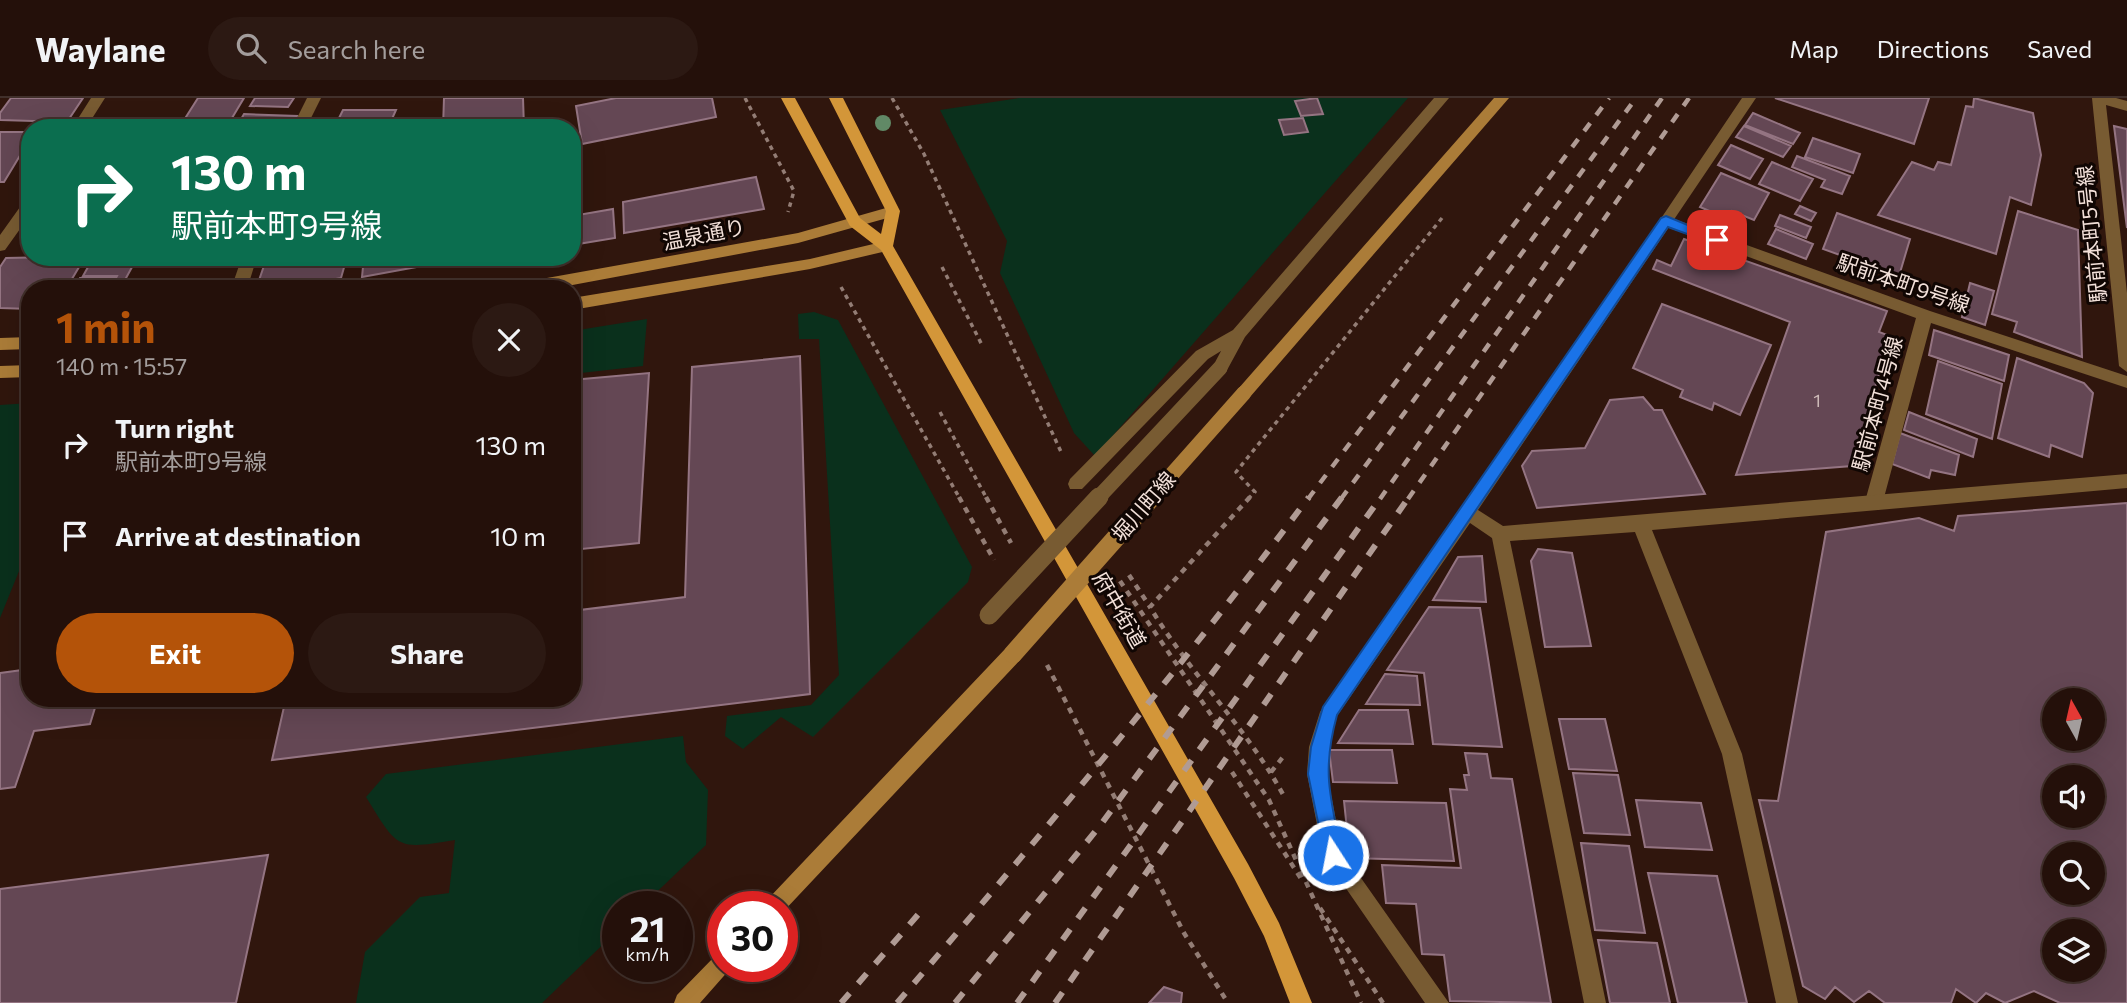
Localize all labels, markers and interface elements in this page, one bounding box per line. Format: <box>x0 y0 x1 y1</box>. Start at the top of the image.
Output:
search box <box>208 17 698 80</box>
text: Waylane <box>35 28 166 69</box>
icon: search <box>232 29 270 67</box>
text: Search here <box>288 33 425 64</box>
text: Map <box>1789 34 1839 63</box>
text: Directions <box>1877 34 1989 63</box>
text: Saved <box>2027 34 2092 63</box>
text: 130 m <box>171 140 306 200</box>
icon: right <box>56 147 147 238</box>
street label: 駅前本町5号線 <box>2071 164 2110 304</box>
text: 駅前本町9号線 <box>171 204 382 244</box>
pin <box>1687 210 1747 270</box>
street label: 温泉通り <box>660 213 747 254</box>
icon: arrive <box>1698 221 1736 259</box>
street label: 駅前本町9号線 <box>1834 248 1973 317</box>
text: 1 min <box>56 300 156 352</box>
button: close <box>472 303 546 377</box>
street label: 駅前本町4号線 <box>1847 333 1907 474</box>
text: 140 m · 15:57 <box>56 352 187 380</box>
house number: 1 <box>1813 389 1821 411</box>
text: Turn right <box>115 412 234 443</box>
icon: right <box>56 426 94 464</box>
text: 130 m <box>475 429 546 460</box>
text: 駅前本町9号線 <box>115 447 267 475</box>
street label: 堀川町線 <box>1106 466 1180 546</box>
icon: arrive <box>56 517 94 555</box>
text: Arrive at destination <box>115 520 361 551</box>
text: 10 m <box>490 520 546 551</box>
street label: 府中街道 <box>1088 567 1152 652</box>
button: Exit <box>56 613 294 693</box>
button: Share <box>308 613 546 693</box>
north arrow <box>2042 688 2105 751</box>
map controls <box>2042 688 2105 982</box>
button: sound <box>2042 765 2105 828</box>
position arrow <box>1296 818 1370 892</box>
button: search <box>2042 842 2105 905</box>
speed limit sign: 30 <box>707 891 798 982</box>
text: 21 <box>630 906 665 949</box>
button: layers <box>2042 919 2105 982</box>
text: km/h <box>626 943 669 965</box>

